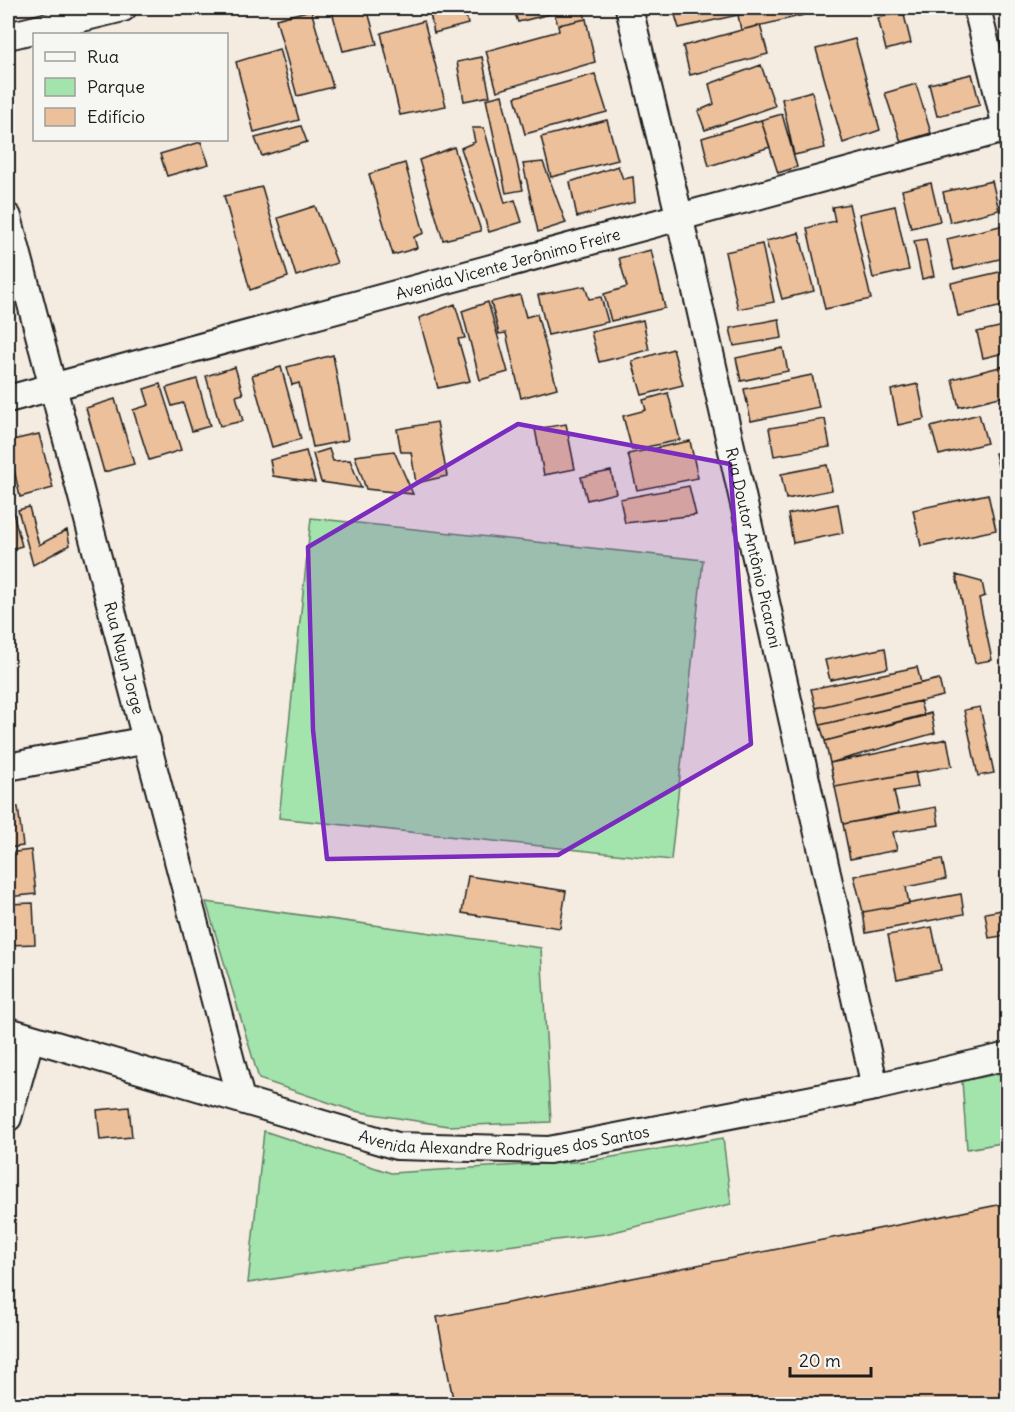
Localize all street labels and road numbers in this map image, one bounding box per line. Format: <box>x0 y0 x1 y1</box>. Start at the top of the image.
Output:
street label: Avenida Vicente Jerônimo Freire <box>393 224 623 303</box>
street label: Rua Doutor Antônio Picaroni <box>722 446 786 650</box>
street label: Rua Nayn Jorge <box>100 599 149 716</box>
street label: Avenida Alexandre Rodrigues dos Santos <box>357 1121 651 1160</box>

